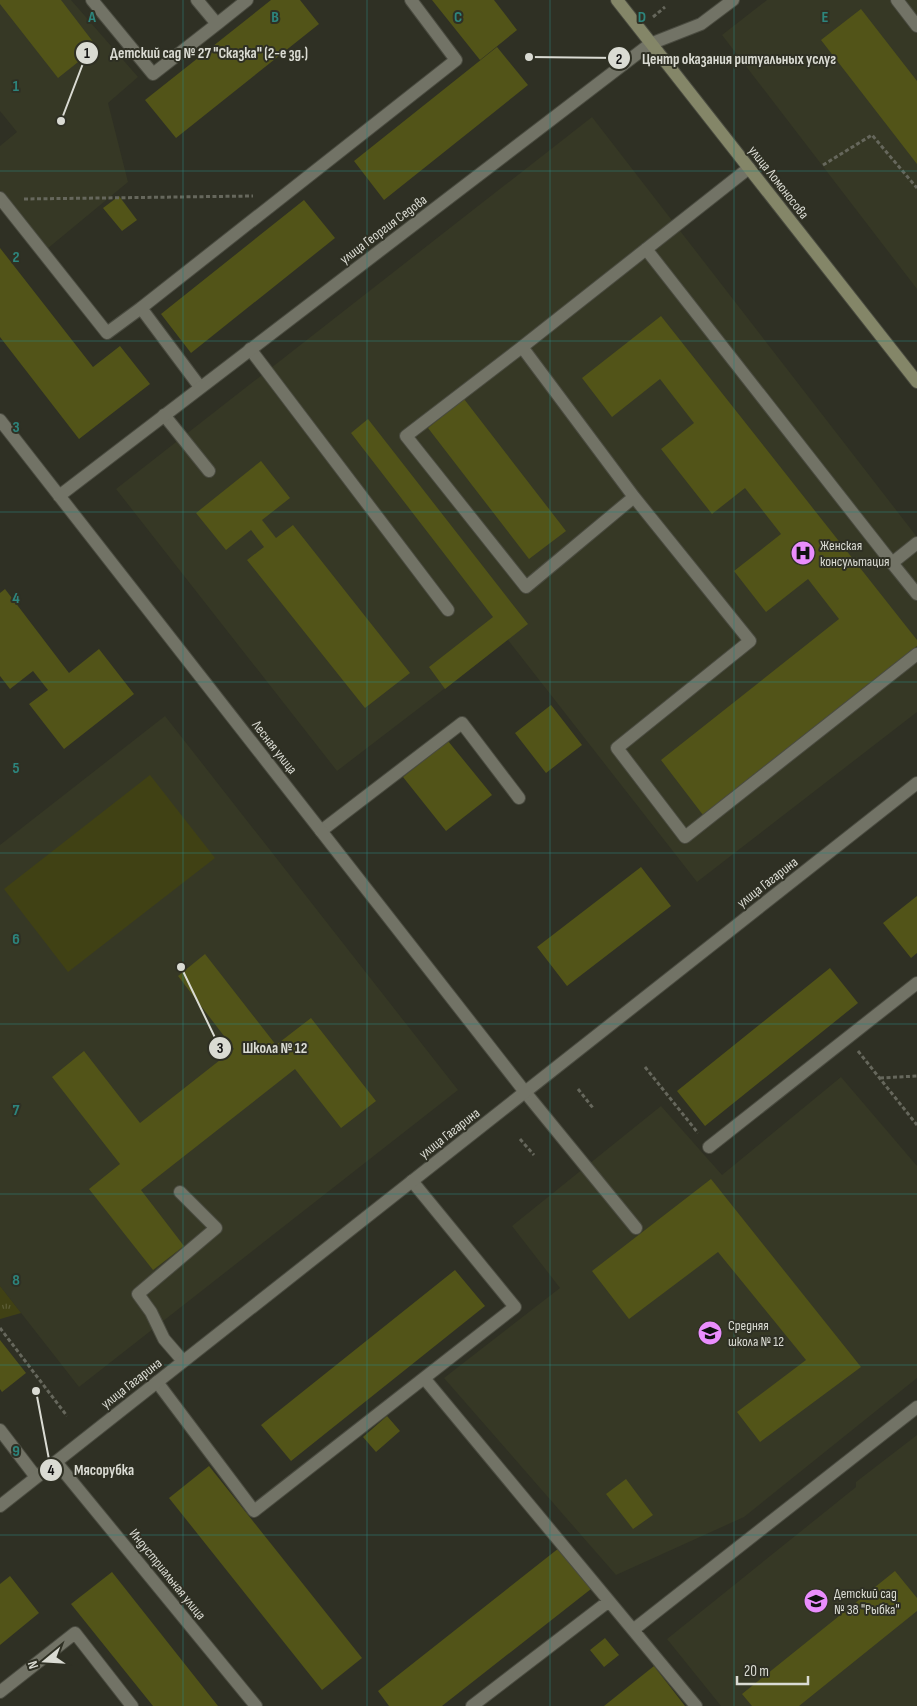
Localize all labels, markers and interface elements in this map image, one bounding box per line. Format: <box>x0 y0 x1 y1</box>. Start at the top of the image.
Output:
text: A <box>87 8 96 27</box>
text: B <box>271 8 279 27</box>
text: C <box>454 8 462 27</box>
text: D <box>638 8 646 27</box>
text: E <box>822 8 829 27</box>
callout: Детский сад № 27 "Сказка" (2-е зд.) <box>75 38 318 68</box>
callout: Центр оказания ритуальных услуг <box>607 43 846 73</box>
text: 1 <box>84 44 90 63</box>
text: Детский сад № 27 "Сказка" (2-е зд.) <box>110 44 308 63</box>
text: 2 <box>616 50 622 69</box>
text: Центр оказания ритуальных услуг <box>642 50 836 69</box>
text: 1 <box>13 77 20 96</box>
street label: улица Ломоносова <box>745 142 812 222</box>
street label: улица Георгия Седова <box>336 191 430 268</box>
text: 2 <box>12 248 20 267</box>
text: 3 <box>12 418 20 437</box>
place label: Женская консультация <box>820 537 890 570</box>
hospital icon: Женская консультация <box>790 540 816 566</box>
text: 4 <box>12 589 20 608</box>
street label: Лесная улица <box>248 716 301 778</box>
text: 5 <box>12 759 20 778</box>
street label: улица Гагарина <box>733 853 801 911</box>
text: 6 <box>12 930 20 949</box>
callout: Школа № 12 <box>208 1033 317 1063</box>
text: 3 <box>217 1039 224 1058</box>
text: Школа № 12 <box>243 1039 307 1058</box>
text: 7 <box>13 1101 20 1120</box>
street label: улица Гагарина <box>415 1104 483 1162</box>
text: 8 <box>12 1271 20 1290</box>
place label: Средняя школа № 12 <box>728 1317 784 1350</box>
school or university icon: Средняя школа № 12 <box>697 1320 723 1346</box>
street label: улица Гагарина <box>97 1354 165 1412</box>
text: 9 <box>12 1442 20 1461</box>
callout: Мясорубка <box>39 1455 144 1485</box>
text: 4 <box>48 1461 55 1480</box>
text: Мясорубка <box>74 1461 134 1480</box>
street label: Индустриальная улица <box>126 1525 210 1623</box>
place label: Детский сад № 38 "Рыбка" <box>834 1585 899 1618</box>
school or university icon: Детский сад № 38 "Рыбка" <box>803 1588 829 1614</box>
north arrow <box>20 1636 70 1686</box>
scale bar <box>737 1654 808 1686</box>
text: N <box>24 1659 42 1671</box>
text: 20 m <box>744 1662 769 1681</box>

